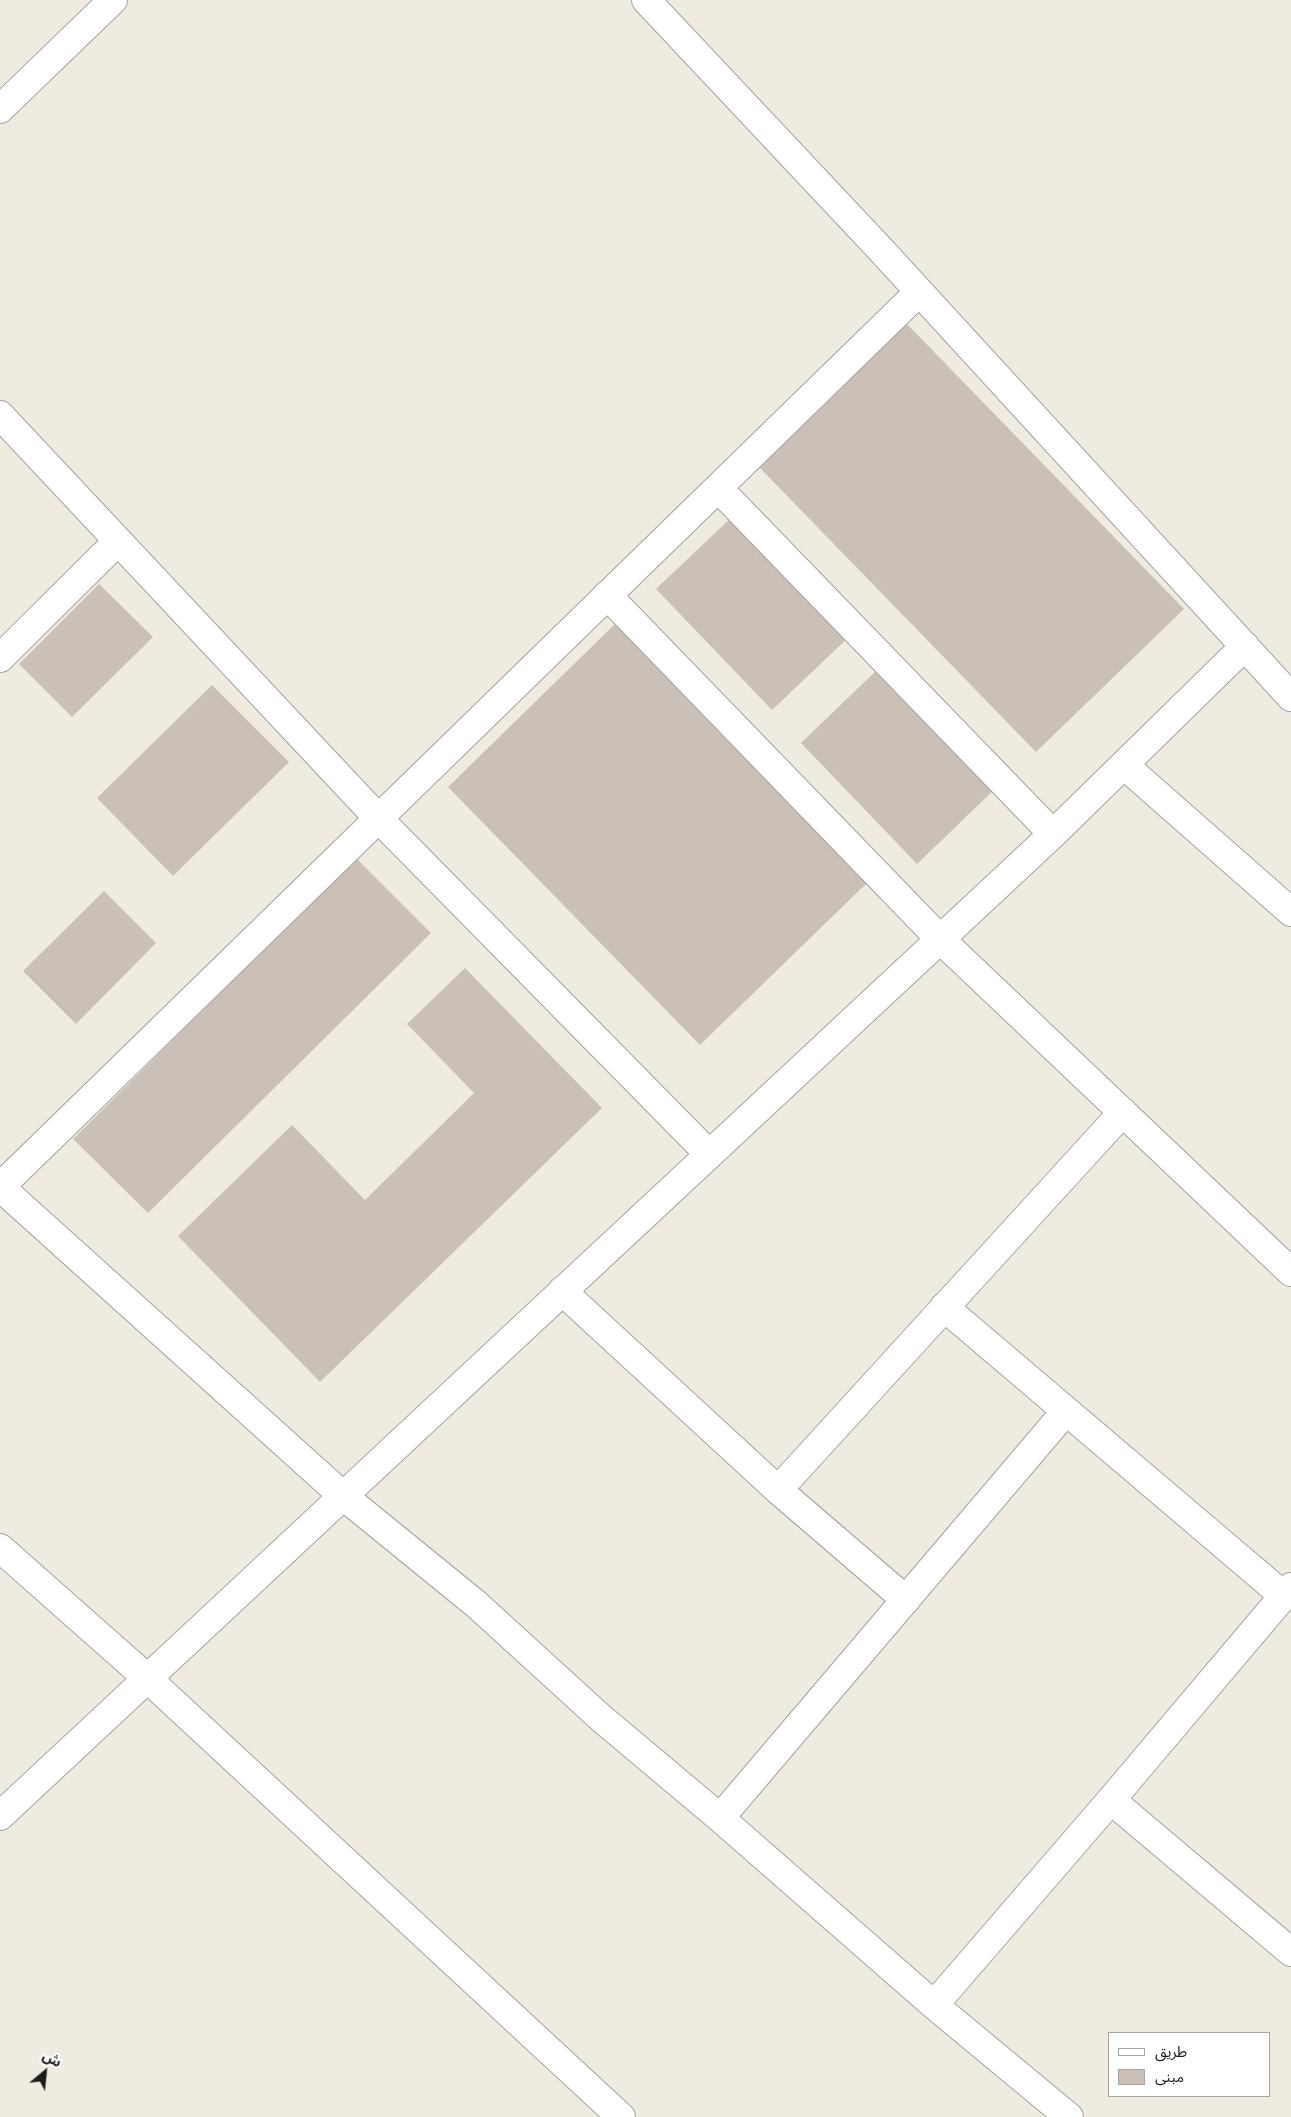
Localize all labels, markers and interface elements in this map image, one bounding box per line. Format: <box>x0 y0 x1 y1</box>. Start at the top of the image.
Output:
legend <box>1108 2032 1271 2097</box>
text: طريق <box>1155 2042 1187 2060</box>
text: ش <box>40 2046 65 2070</box>
north arrow <box>20 2047 70 2097</box>
text: مبنى <box>1155 2067 1184 2085</box>

